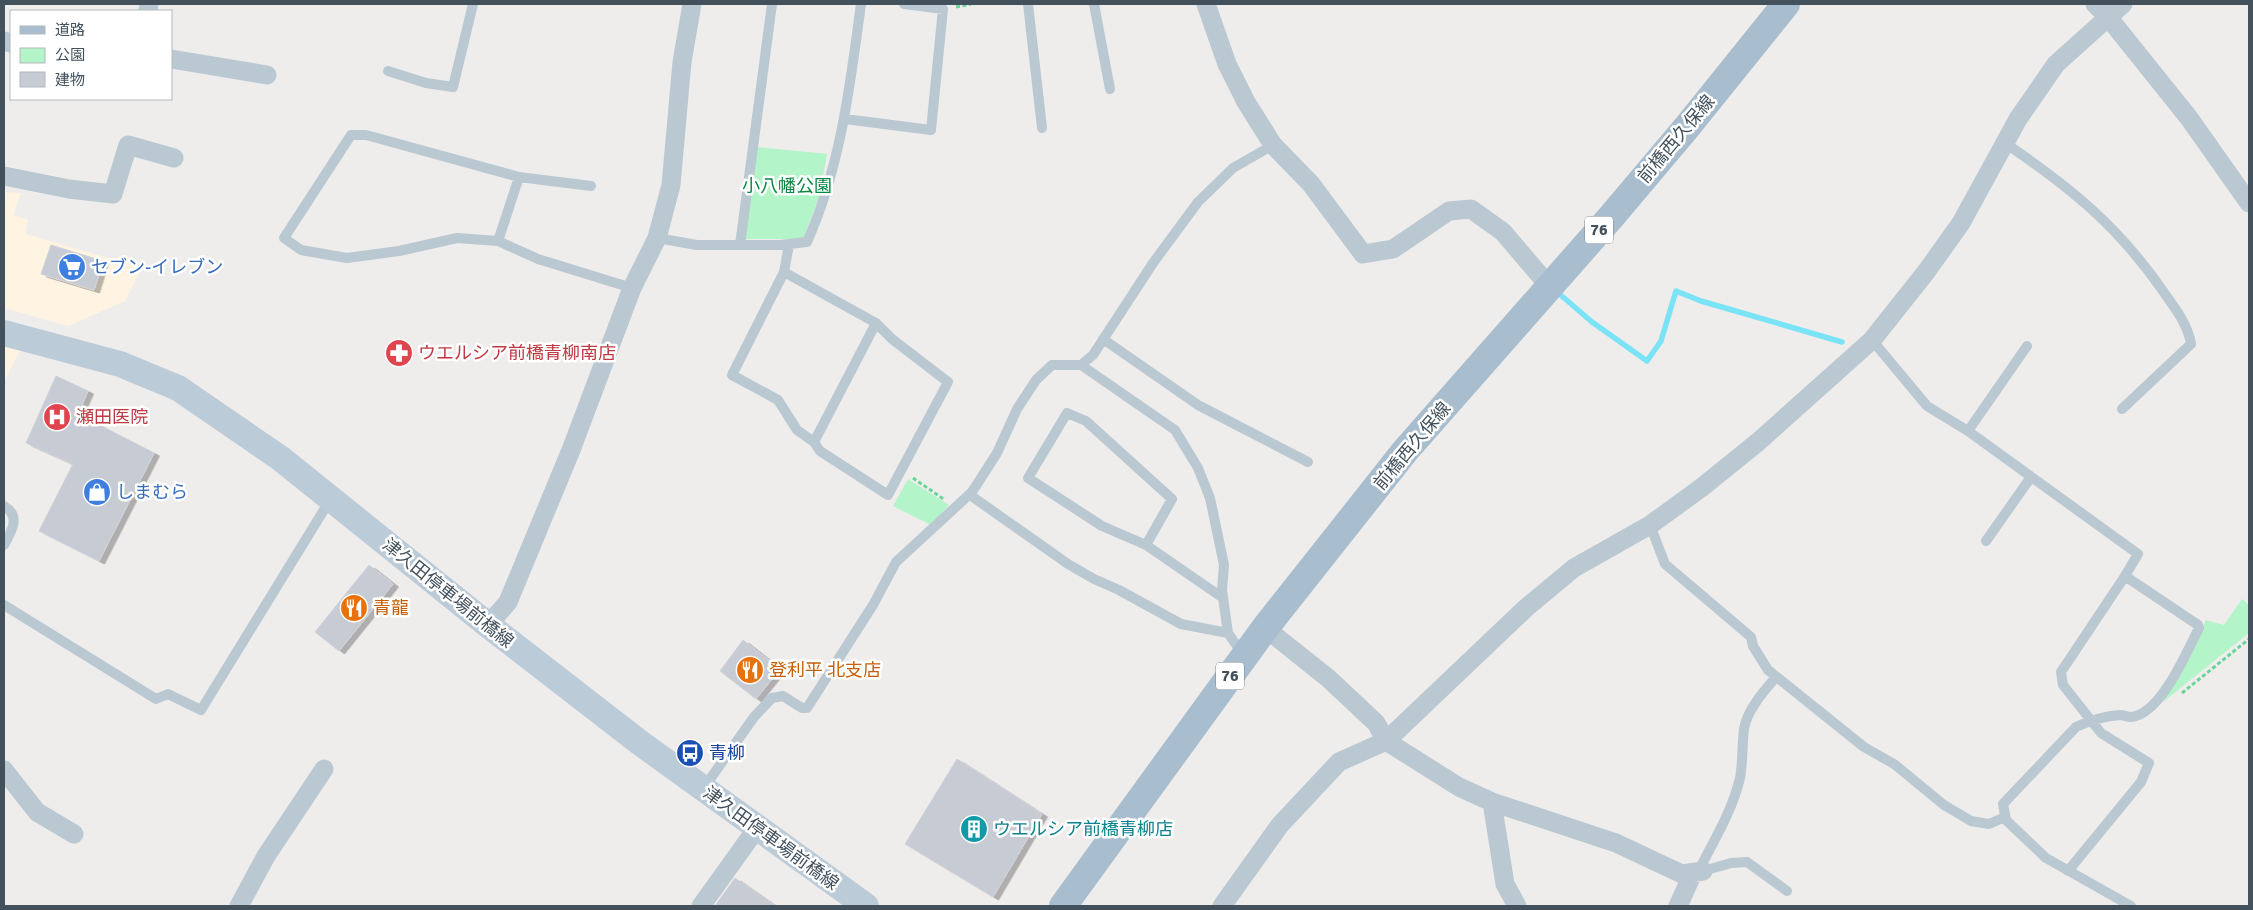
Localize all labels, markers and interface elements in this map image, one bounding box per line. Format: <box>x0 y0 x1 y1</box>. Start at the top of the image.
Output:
legend <box>10 10 172 100</box>
text: 道路 <box>55 21 85 39</box>
text: 公園 <box>55 46 85 64</box>
text: 建物 <box>55 71 85 89</box>
street label: 前橋西久保線 <box>1633 91 1719 187</box>
park label: 小八幡公園 <box>742 175 832 197</box>
road number: 76 <box>1585 216 1613 244</box>
supermarket icon: セブン-イレブン <box>57 252 87 282</box>
place label: セブン-イレブン <box>91 256 223 278</box>
pharmacy icon: ウエルシア前橋青柳南店 <box>384 338 414 368</box>
place label: ウエルシア前橋青柳南店 <box>418 342 616 364</box>
street label: 前橋西久保線 <box>1369 398 1455 494</box>
hospital icon: 瀬田医院 <box>42 402 72 432</box>
place label: 瀬田医院 <box>76 406 148 428</box>
shop icon: しまむら <box>82 477 112 507</box>
place label: しまむら <box>116 481 188 503</box>
street label: 津久田停車場前橋線 <box>378 533 518 653</box>
restaurant icon: 青龍 <box>339 593 369 623</box>
place label: 青龍 <box>373 597 409 619</box>
restaurant icon: 登利平 北支店 <box>735 655 765 685</box>
place label: 登利平 北支店 <box>769 659 881 681</box>
road number: 76 <box>1216 662 1244 689</box>
bus stop icon: 青柳 <box>675 738 705 768</box>
place label: 青柳 <box>709 742 745 764</box>
street label: 津久田停車場前橋線 <box>699 781 843 895</box>
building icon: ウエルシア前橋青柳店 <box>959 814 989 844</box>
place label: ウエルシア前橋青柳店 <box>993 818 1173 840</box>

